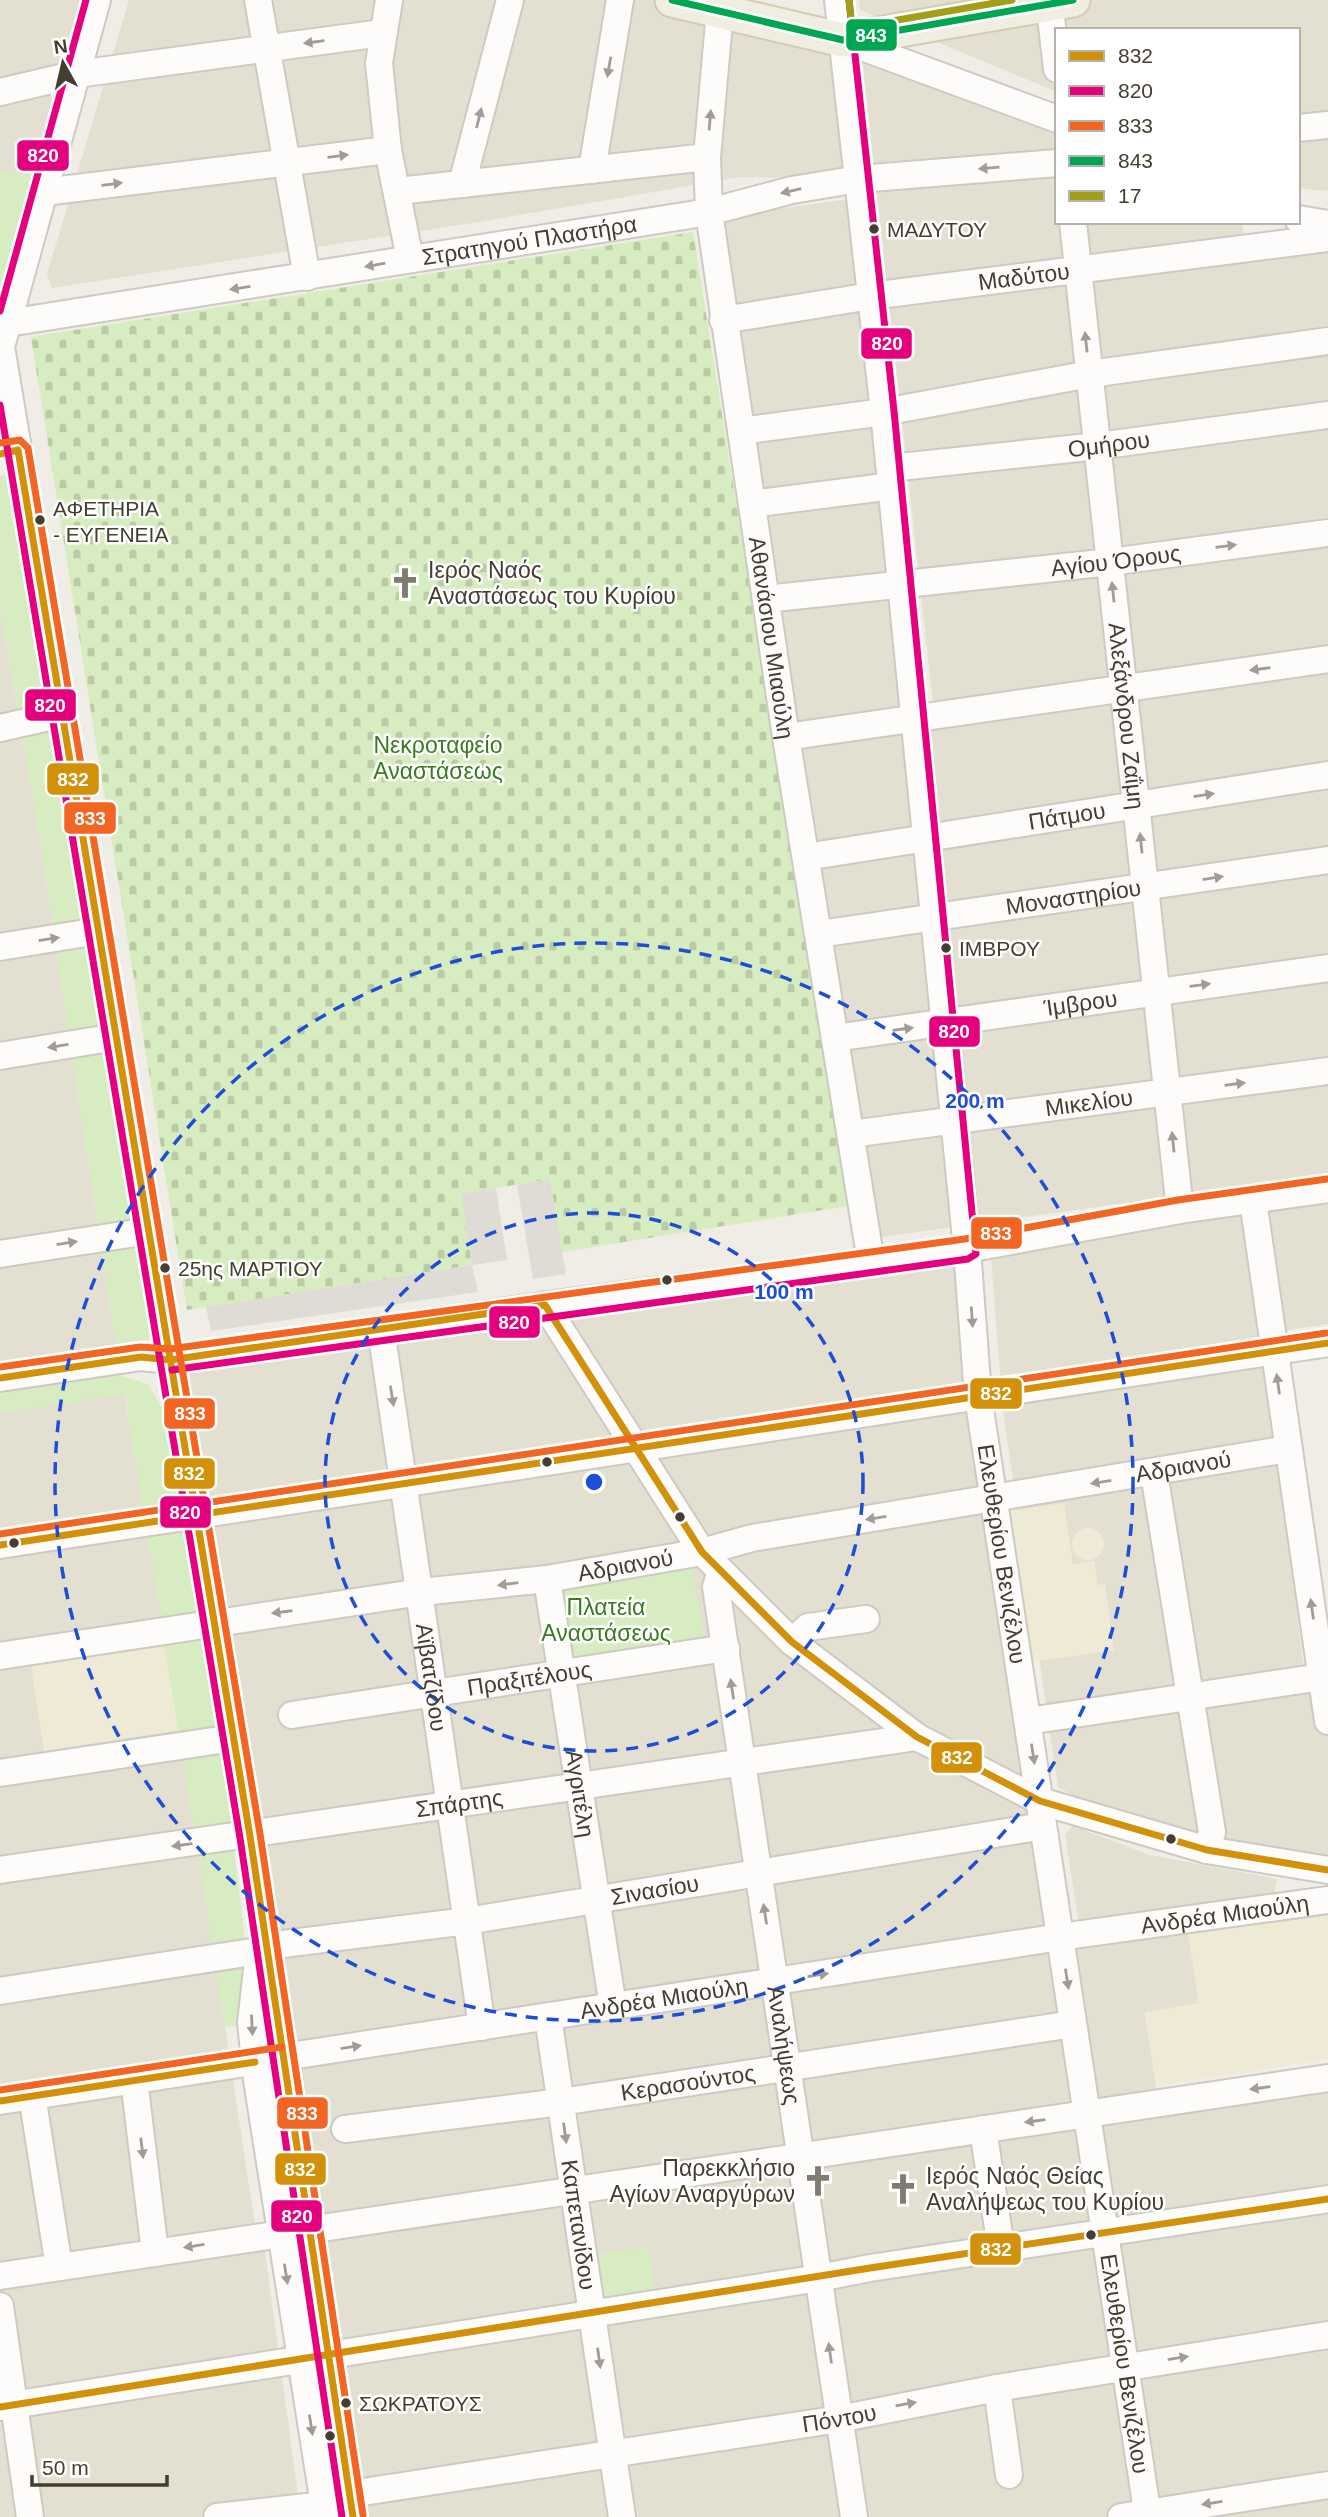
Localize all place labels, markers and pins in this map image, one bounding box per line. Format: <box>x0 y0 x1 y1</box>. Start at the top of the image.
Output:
place label: ΜΑΔΥΤΟΥ <box>887 218 987 241</box>
marker: ΜΑΔΥΤΟΥ <box>867 222 881 236</box>
place label: ΑΦΕΤΗΡΙΑ - ΕΥΓΕΝΕΙΑ <box>53 497 168 546</box>
marker: ΑΦΕΤΗΡΙΑ - ΕΥΓΕΝΕΙΑ <box>33 513 47 527</box>
place label: Ιερός Ναός Αναστάσεως του Κυρίου <box>428 557 676 609</box>
church icon: Ιερός Ναός Αναστάσεως του Κυρίου <box>388 566 422 600</box>
place label: ΙΜΒΡΟΥ <box>959 937 1040 960</box>
marker: ΙΜΒΡΟΥ <box>939 941 953 955</box>
place label: 25ης ΜΑΡΤΙΟΥ <box>178 1257 323 1280</box>
marker: 25ης ΜΑΡΤΙΟΥ <box>158 1261 172 1275</box>
unlabelled marker <box>660 1273 674 1287</box>
unlabelled marker <box>540 1455 554 1469</box>
centre of rings <box>582 1470 606 1494</box>
unlabelled marker <box>673 1510 687 1524</box>
unlabelled marker <box>7 1536 21 1550</box>
unlabelled marker <box>1164 1832 1178 1846</box>
place label: Παρεκκλήσιο Αγίων Αναργύρων <box>609 2155 795 2207</box>
place label: Ιερός Ναός Θείας Αναλήψεως του Κυρίου <box>926 2163 1164 2215</box>
church icon: Παρεκκλήσιο Αγίων Αναργύρων <box>801 2164 835 2198</box>
church icon: Ιερός Ναός Θείας Αναλήψεως του Κυρίου <box>886 2172 920 2206</box>
unlabelled marker <box>1084 2228 1098 2242</box>
place label: ΣΩΚΡΑΤΟΥΣ <box>359 2392 482 2415</box>
marker: ΣΩΚΡΑΤΟΥΣ <box>339 2396 353 2410</box>
unlabelled marker <box>323 2429 337 2443</box>

